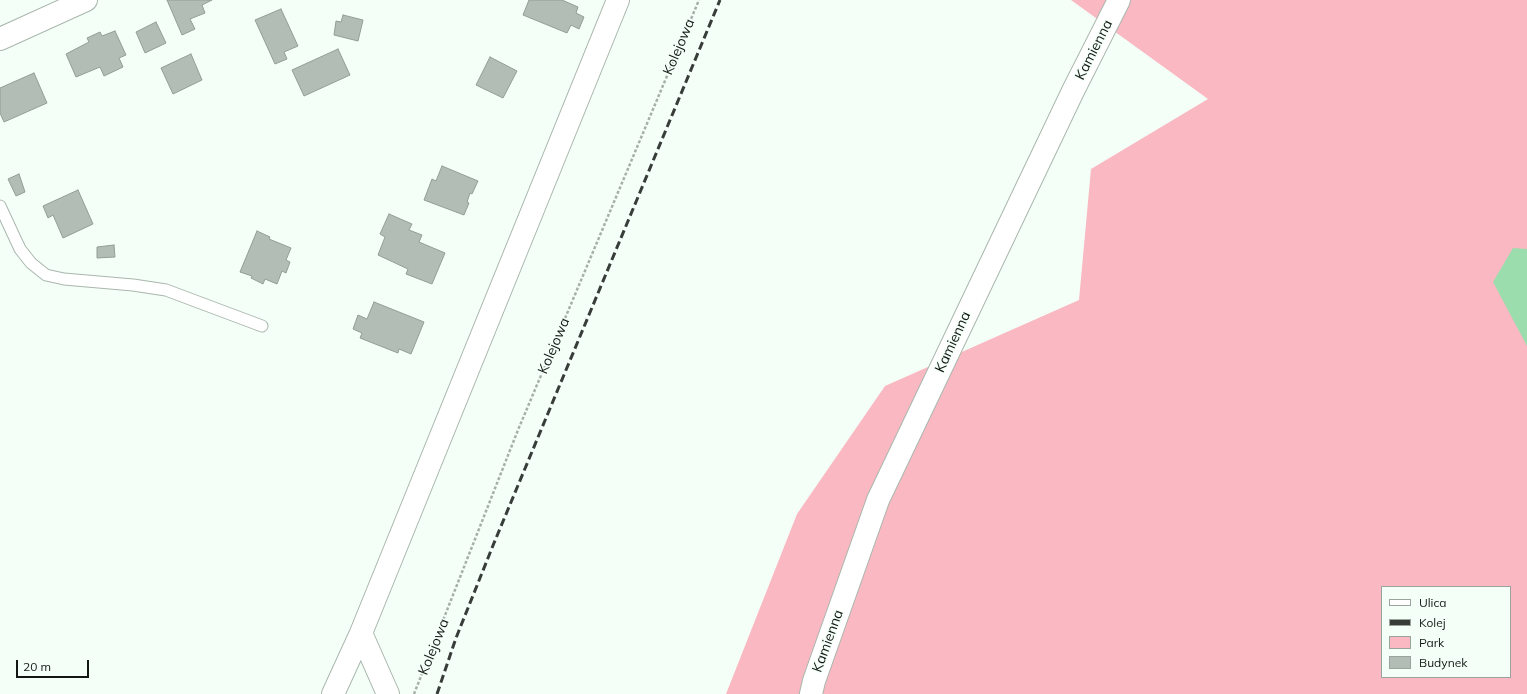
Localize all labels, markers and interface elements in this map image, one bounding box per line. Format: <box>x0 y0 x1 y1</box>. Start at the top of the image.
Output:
street label: Kolejowa <box>660 16 698 78</box>
street label: Kamienna <box>1072 17 1116 83</box>
street label: Kamienna <box>932 309 974 375</box>
street label: Kolejowa <box>535 315 573 377</box>
legend <box>1381 586 1511 678</box>
text: Ulica <box>1419 595 1447 610</box>
street label: Kamienna <box>809 607 847 675</box>
text: Kolej <box>1419 615 1446 630</box>
street label: Kolejowa <box>415 616 453 678</box>
text: Park <box>1419 635 1444 650</box>
scale bar <box>18 652 91 678</box>
text: Budynek <box>1419 655 1467 670</box>
text: 20 m <box>23 659 51 674</box>

